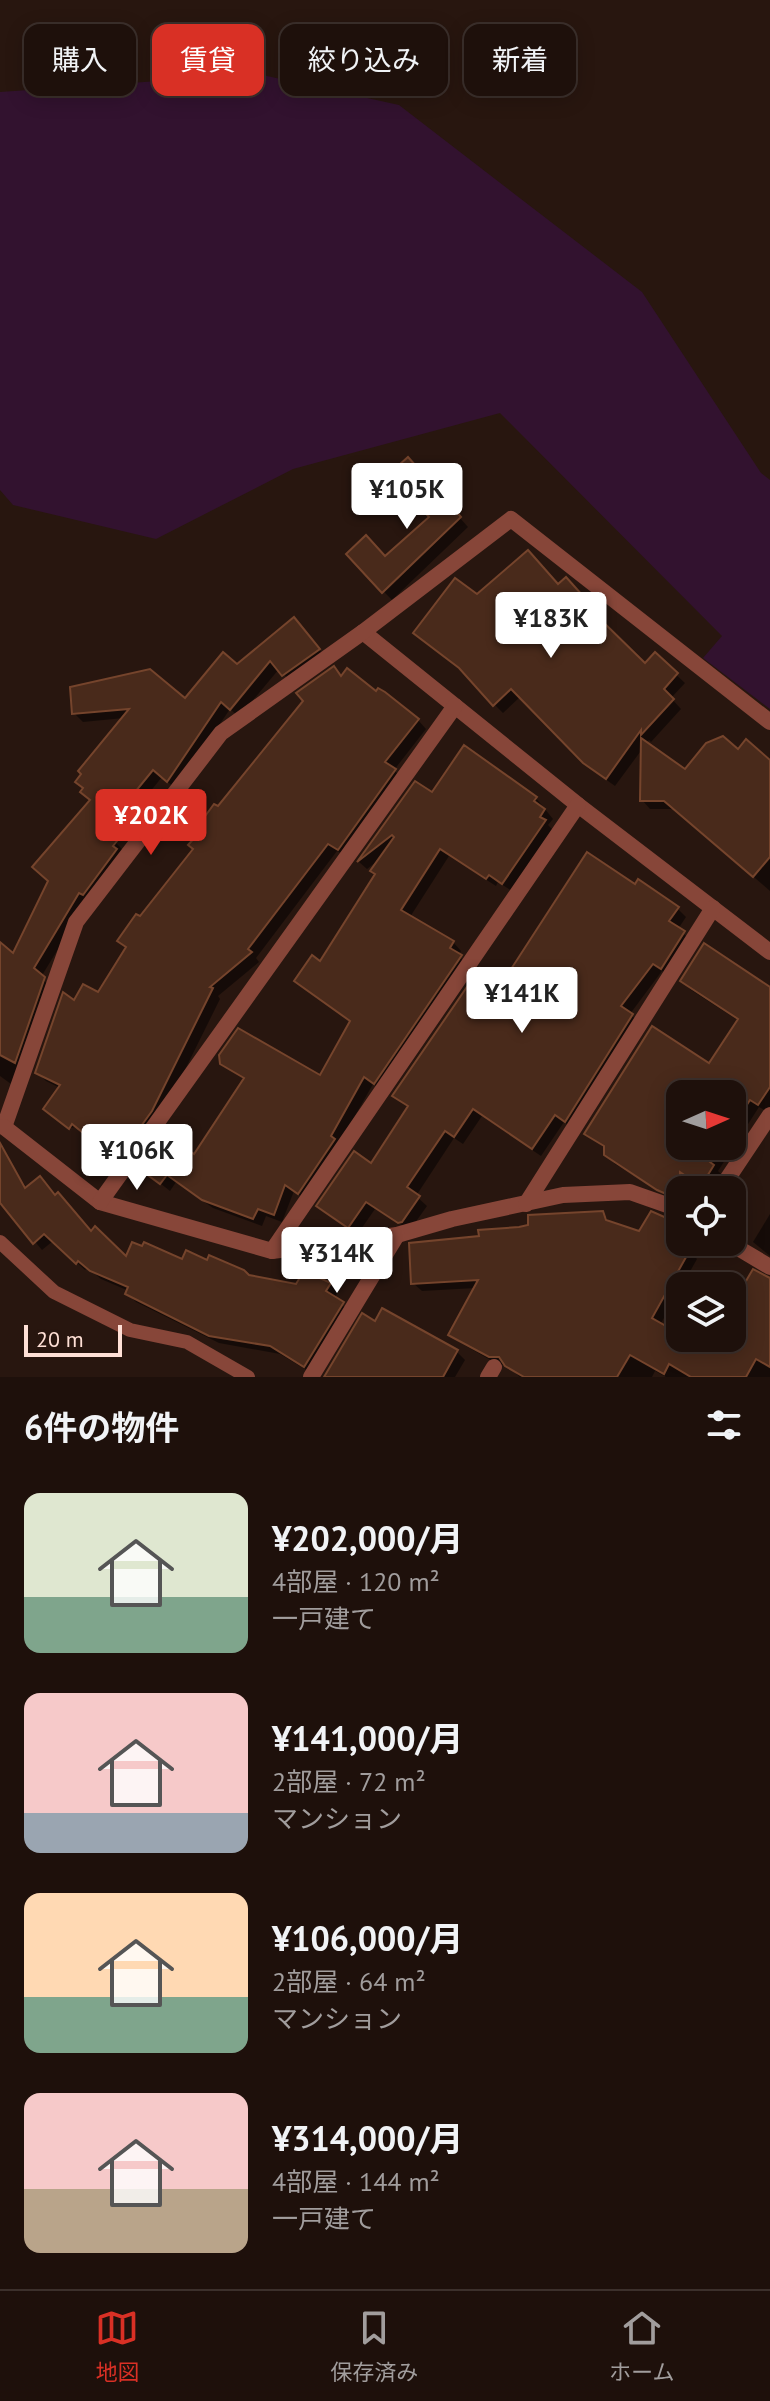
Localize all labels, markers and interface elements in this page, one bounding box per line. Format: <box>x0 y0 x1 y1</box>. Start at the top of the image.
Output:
chip: 購入 <box>24 24 136 96</box>
chip: 賃貸 <box>152 24 264 96</box>
chip: 絞り込み <box>280 24 448 96</box>
chip: 新着 <box>464 24 576 96</box>
pin: ¥105K <box>351 463 463 531</box>
text: ¥105K <box>369 472 445 505</box>
pin: ¥183K <box>495 592 607 660</box>
text: ¥183K <box>513 601 589 634</box>
pin: ¥202K <box>95 789 207 857</box>
text: ¥202K <box>113 798 189 831</box>
pin: ¥141K <box>466 967 578 1035</box>
text: ¥141K <box>484 976 560 1009</box>
north arrow <box>666 1080 746 1160</box>
map controls <box>666 1080 746 1352</box>
pin: ¥106K <box>81 1124 193 1192</box>
text: ¥106K <box>99 1133 175 1166</box>
button: locate <box>666 1176 746 1256</box>
pin: ¥314K <box>281 1227 393 1295</box>
text: ¥314K <box>299 1236 375 1269</box>
button: layers <box>666 1272 746 1352</box>
scale bar <box>24 1321 122 1357</box>
text: 20 m <box>36 1325 84 1353</box>
icon: filters <box>702 1403 746 1447</box>
text: 6件の物件 <box>24 1405 179 1449</box>
text: ¥202,000/月 <box>272 1516 463 1560</box>
icon: home <box>88 1525 184 1621</box>
text: 4部屋 · 120 m² <box>272 1565 440 1598</box>
text: 一戸建て <box>272 1602 376 1635</box>
text: ¥141,000/月 <box>272 1716 463 1760</box>
icon: home <box>88 1725 184 1821</box>
text: 2部屋 · 72 m² <box>272 1765 426 1798</box>
text: マンション <box>272 1802 402 1835</box>
text: ¥106,000/月 <box>272 1916 463 1960</box>
icon: home <box>88 1925 184 2021</box>
text: 2部屋 · 64 m² <box>272 1965 426 1998</box>
text: マンション <box>272 2002 402 2035</box>
text: ¥314,000/月 <box>272 2116 463 2160</box>
icon: home <box>88 2125 184 2221</box>
text: 4部屋 · 144 m² <box>272 2165 440 2198</box>
text: 一戸建て <box>272 2202 376 2235</box>
tab: 地図 <box>95 2306 139 2386</box>
tab: 保存済み <box>330 2306 418 2386</box>
tab: ホーム <box>609 2306 675 2386</box>

